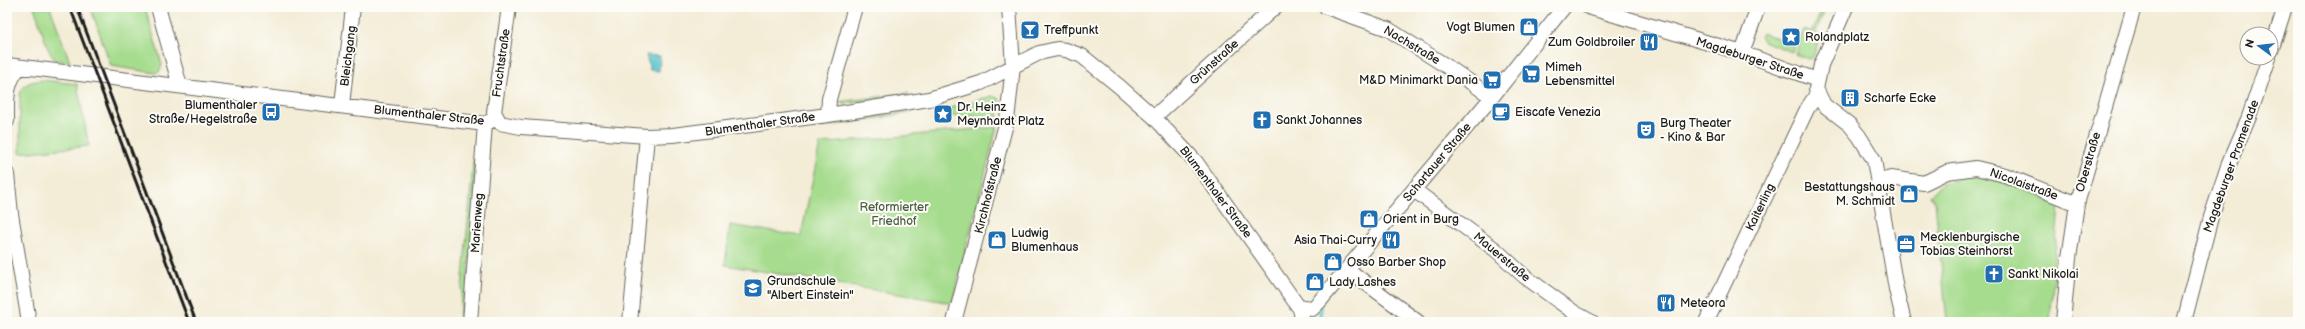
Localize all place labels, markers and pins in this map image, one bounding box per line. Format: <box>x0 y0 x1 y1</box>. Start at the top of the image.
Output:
shop icon: Vogt Blumen <box>1518 16 1540 38</box>
bar icon: Treffpunkt <box>1019 19 1041 41</box>
place label: Vogt Blumen <box>1446 20 1515 35</box>
place label: Treffpunkt <box>1044 23 1099 38</box>
place icon: Rolandplatz <box>1780 26 1802 48</box>
place label: Rolandplatz <box>1805 30 1869 45</box>
restaurant icon: Zum Goldbroiler <box>1638 31 1660 53</box>
place label: Zum Goldbroiler <box>1547 35 1636 50</box>
place label: Mimeh Lebensmittel <box>1545 60 1615 89</box>
supermarket icon: Mimeh Lebensmittel <box>1520 63 1542 85</box>
supermarket icon: M&D Minimarkt Dania <box>1481 69 1503 91</box>
place label: M&D Minimarkt Dania <box>1359 73 1478 88</box>
building icon: Scharfe Ecke <box>1839 87 1861 109</box>
place label: Scharfe Ecke <box>1864 91 1936 106</box>
place label: Blumenthaler Straße/Hegelstraße <box>149 98 258 127</box>
place label: Dr. Heinz Meynhardt Platz <box>957 100 1044 129</box>
bus stop icon: Blumenthaler Straße/Hegelstraße <box>260 101 282 123</box>
cafe icon: Eiscafe Venezia <box>1490 101 1512 123</box>
place icon: Dr. Heinz Meynhardt Platz <box>932 103 954 125</box>
place label: Eiscafe Venezia <box>1515 105 1601 120</box>
church icon: Sankt Johannes <box>1251 109 1273 131</box>
place label: Sankt Johannes <box>1276 113 1362 128</box>
place label: Burg Theater - Kino & Bar <box>1660 116 1732 145</box>
theatre icon: Burg Theater - Kino & Bar <box>1635 119 1657 141</box>
place label: Bestattungshaus M. Schmidt <box>1804 180 1895 209</box>
shop icon: Bestattungshaus M. Schmidt <box>1898 183 1920 205</box>
shop icon: Orient in Burg <box>1358 208 1380 230</box>
place label: Orient in Burg <box>1383 212 1459 227</box>
place label: Ludwig Blumenhaus <box>1011 226 1079 255</box>
shop icon: Ludwig Blumenhaus <box>986 229 1008 251</box>
restaurant icon: Asia Thai-Curry <box>1380 229 1402 251</box>
place label: Mecklenburgische Tobias Steinhorst <box>1920 230 2020 259</box>
place label: Asia Thai-Curry <box>1294 233 1378 248</box>
office icon: Mecklenburgische Tobias Steinhorst <box>1895 233 1917 255</box>
shop icon: Osso Barber Shop <box>1322 251 1344 273</box>
place label: Osso Barber Shop <box>1347 255 1446 270</box>
church icon: Sankt Nikolai <box>1983 263 2005 285</box>
place label: Sankt Nikolai <box>2008 267 2079 282</box>
shop icon: Lady Lashes <box>1304 271 1326 293</box>
place label: Grundschule "Albert Einstein" <box>767 274 854 303</box>
place label: Lady Lashes <box>1329 275 1396 290</box>
school or university icon: Grundschule "Albert Einstein" <box>742 277 764 299</box>
restaurant icon: Meteora <box>1655 292 1677 314</box>
place label: Meteora <box>1680 296 1726 311</box>

